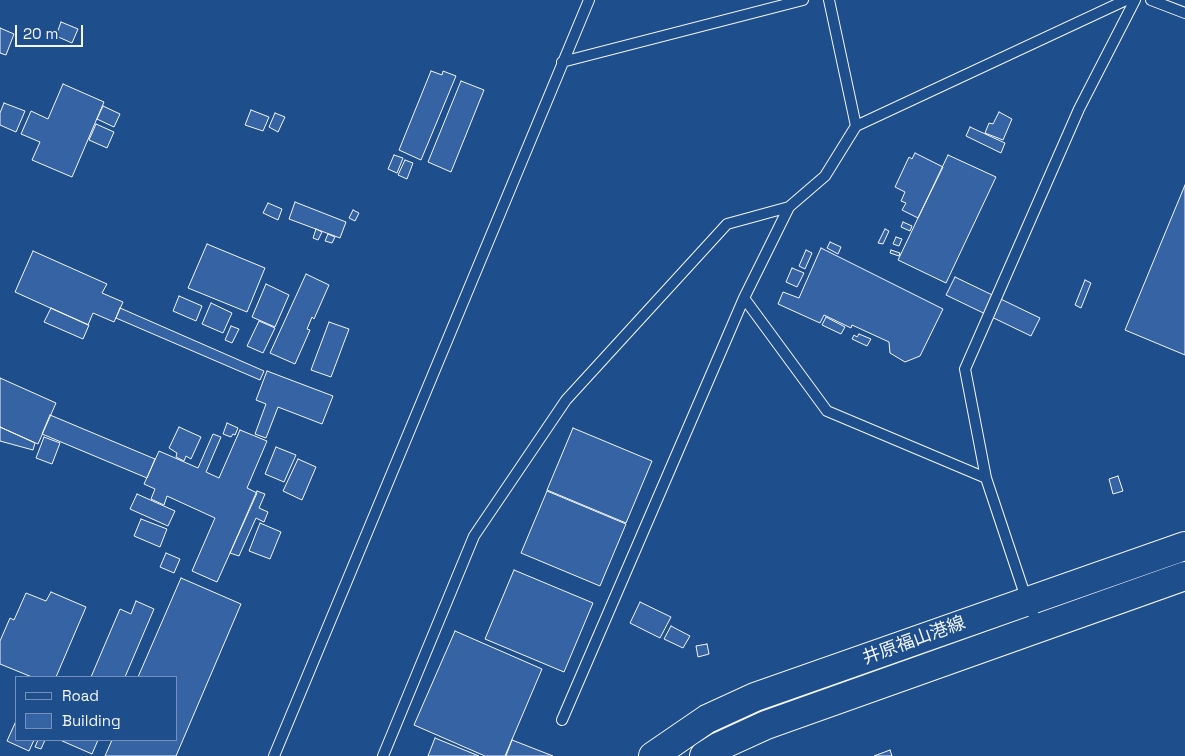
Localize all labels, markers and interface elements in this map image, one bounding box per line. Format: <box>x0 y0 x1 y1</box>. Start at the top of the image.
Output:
scale bar <box>18 15 85 47</box>
text: 20 m <box>23 24 58 43</box>
street label: 井原福山港線 <box>860 612 968 670</box>
legend <box>15 676 178 741</box>
text: Road <box>62 686 99 705</box>
text: Building <box>62 711 121 730</box>

